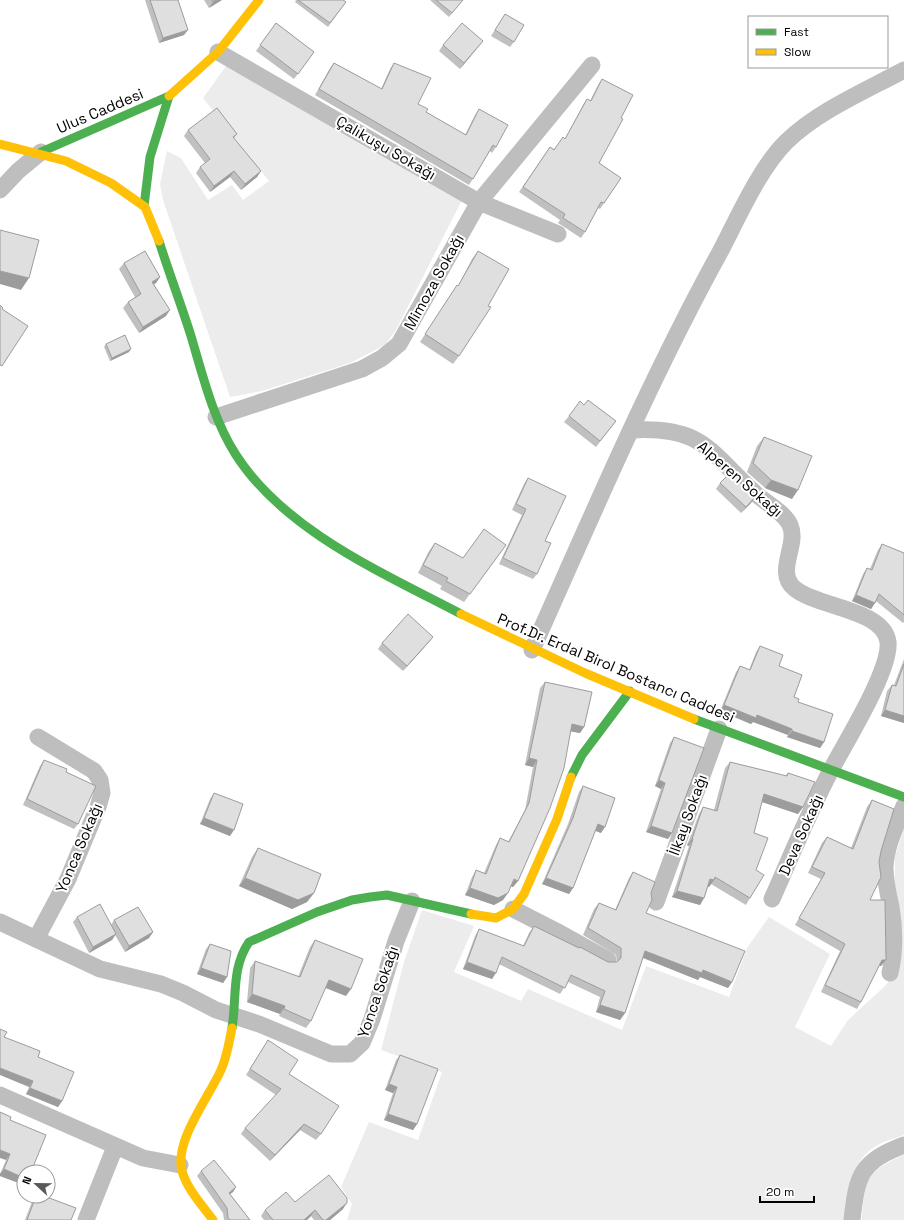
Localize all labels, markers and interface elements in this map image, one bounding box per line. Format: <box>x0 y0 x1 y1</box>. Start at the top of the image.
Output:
legend <box>748 16 888 68</box>
text: Fast <box>784 24 809 40</box>
text: Slow <box>784 44 811 60</box>
street label: Ulus Caddesi <box>54 84 146 137</box>
street label: Çalıkuşu Sokağı <box>333 111 439 184</box>
street label: Mimoza Sokağı <box>399 230 468 333</box>
street label: Alperen Sokağı <box>694 436 787 521</box>
street label: Prof.Dr. Erdal Birol Bostancı Caddesi <box>495 609 738 726</box>
street label: İlkay Sokağı <box>664 772 711 858</box>
street label: Deva Sokağı <box>774 791 827 878</box>
street label: Yonca Sokağı <box>51 800 106 896</box>
street label: Yonca Sokağı <box>353 943 402 1040</box>
north arrow <box>16 1164 56 1204</box>
text: N <box>19 1174 35 1186</box>
scale bar <box>760 1178 814 1204</box>
text: 20 m <box>766 1184 794 1200</box>

